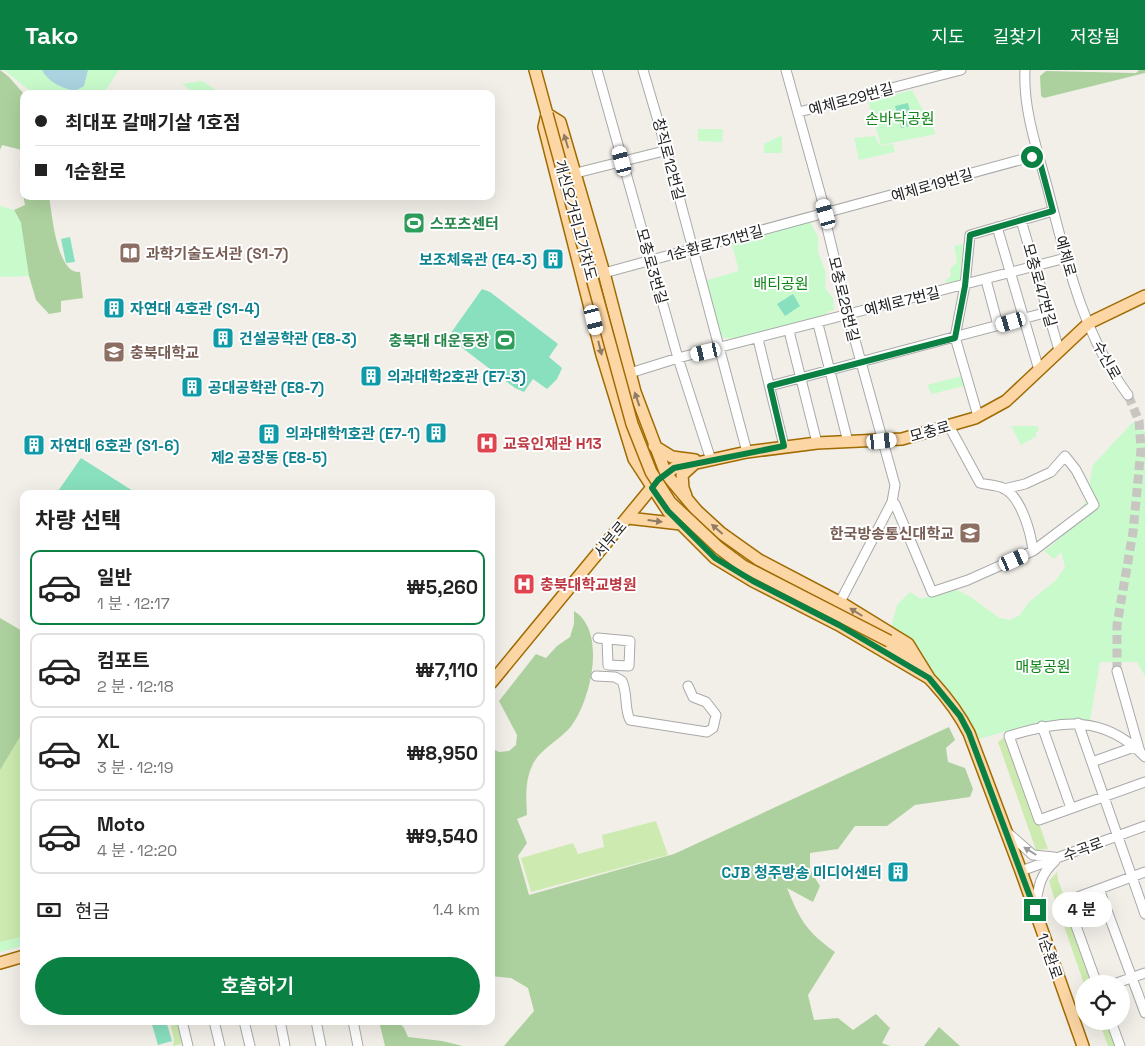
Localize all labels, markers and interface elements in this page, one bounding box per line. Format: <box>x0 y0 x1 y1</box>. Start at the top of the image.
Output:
text: Tako <box>25 20 78 51</box>
text: 지도 <box>932 25 965 48</box>
text: 길찾기 <box>993 25 1042 48</box>
text: 저장됨 <box>1070 25 1120 48</box>
street label: 예체로29번길 <box>806 79 896 119</box>
park label: 손바닥공원 <box>865 109 935 128</box>
text: 최대포 갈매기살 1호점 <box>65 110 241 135</box>
street label: 창직로12번길 <box>649 116 689 202</box>
one-way arrow <box>562 133 570 148</box>
car <box>610 145 633 177</box>
route start <box>1021 146 1043 168</box>
street label: 개신오거리고가차도 <box>551 158 601 282</box>
text: 1순환로 <box>65 159 126 184</box>
street label: 예체로19번길 <box>889 164 975 206</box>
car <box>814 198 837 230</box>
sports icon: 스포츠센터 <box>402 211 426 235</box>
place label: 스포츠센터 <box>430 214 499 233</box>
street label: 1순환로751번길 <box>665 221 765 265</box>
street label: 모충로3번길 <box>632 226 672 306</box>
street label: 예체로 <box>1051 233 1081 279</box>
library icon: 과학기술도서관 (S1-7) <box>118 241 142 265</box>
street label: 모충로47번길 <box>1019 241 1061 329</box>
place label: 과학기술도서관 (S1-7) <box>146 244 288 263</box>
building icon: 보조체육관 (E4-3) <box>541 247 565 271</box>
place label: 보조체육관 (E4-3) <box>419 250 537 269</box>
street label: 모충로25번길 <box>824 254 864 344</box>
park label: 배티공원 <box>753 274 809 293</box>
street label: 예체로7번길 <box>862 282 942 320</box>
building icon: 자연대 4호관 (S1-4) <box>102 296 126 320</box>
place label: 자연대 4호관 (S1-4) <box>130 299 260 318</box>
car <box>583 304 604 336</box>
car <box>994 311 1027 333</box>
building icon: 건설공학관 (E8-3) <box>211 326 235 350</box>
sports icon: 충북대 대운동장 <box>493 328 517 352</box>
place label: 건설공학관 (E8-3) <box>239 329 357 348</box>
place label: 충북대 대운동장 <box>389 331 489 350</box>
street label: 수신로 <box>1089 337 1125 383</box>
school or university icon: 충북대학교 <box>102 340 126 364</box>
one-way arrow <box>596 340 604 355</box>
car <box>689 341 722 363</box>
place label: 충북대학교 <box>130 343 199 362</box>
building icon: 의과대학2호관 (E7-3) <box>359 364 383 388</box>
place label: 의과대학2호관 (E7-3) <box>387 367 526 386</box>
building icon: 공대공학관 (E8-7) <box>180 375 204 399</box>
place label: 공대공학관 (E8-7) <box>208 378 324 397</box>
one-way arrow <box>633 391 641 406</box>
street label: 모충로 <box>907 416 953 446</box>
building icon: 의과대학1호관 (E7-1) <box>424 421 448 445</box>
building icon: 제2 공장동 (E8-5) <box>257 422 281 446</box>
place label: 의과대학1호관 (E7-1) <box>286 424 420 443</box>
hospital icon: 교육인재관 H13 <box>475 431 499 455</box>
car <box>866 432 897 450</box>
building icon: 자연대 6호관 (S1-6) <box>22 433 46 457</box>
place label: 교육인재관 H13 <box>503 434 602 453</box>
place label: 자연대 6호관 (S1-6) <box>50 436 179 455</box>
place label: 제2 공장동 (E8-5) <box>211 448 327 467</box>
text: 차량 선택 <box>35 506 122 534</box>
street label: 서부로 <box>589 517 631 561</box>
one-way arrow <box>647 517 663 525</box>
school or university icon: 한국방송통신대학교 <box>958 521 982 545</box>
one-way arrow <box>711 523 723 535</box>
place label: 한국방송통신대학교 <box>830 524 954 543</box>
car <box>997 547 1030 573</box>
icon: car <box>37 565 82 610</box>
text: 일반 <box>97 565 132 590</box>
hospital icon: 충북대학교병원 <box>512 572 536 596</box>
text: ₩5,260 <box>406 575 478 600</box>
place label: 충북대학교병원 <box>540 575 637 594</box>
text: 1 분 · 12:17 <box>97 593 170 614</box>
one-way arrow <box>849 607 863 616</box>
icon: car <box>37 648 82 693</box>
text: 컴포트 <box>97 648 149 673</box>
park label: 매봉공원 <box>1015 657 1071 676</box>
text: ₩7,110 <box>415 658 478 683</box>
text: 2 분 · 12:18 <box>97 676 174 697</box>
text: XL <box>97 729 120 754</box>
icon: car <box>37 731 82 776</box>
text: ₩8,950 <box>406 741 478 766</box>
text: 3 분 · 12:19 <box>97 757 174 778</box>
text: Moto <box>97 812 145 837</box>
icon: car <box>37 814 82 859</box>
text: ₩9,540 <box>406 824 478 849</box>
street label: 수곡로 <box>1060 833 1106 865</box>
text: 4 분 · 12:20 <box>97 840 177 861</box>
one-way arrow <box>1023 847 1037 856</box>
building icon: CJB 청주방송 미디어센터 <box>886 860 910 884</box>
place label: CJB 청주방송 미디어센터 <box>721 863 882 882</box>
callout: 4 분 <box>1052 892 1112 928</box>
icon: cash <box>35 896 63 924</box>
text: 현금 <box>75 899 110 924</box>
text: 1.4 km <box>433 899 480 920</box>
route end <box>1024 899 1046 921</box>
text: 4 분 <box>1068 899 1096 920</box>
street label: 1순환로 <box>1033 930 1067 982</box>
button: 호출하기 <box>35 957 480 1015</box>
map controls <box>1075 975 1130 1030</box>
button: locate <box>1075 975 1130 1030</box>

